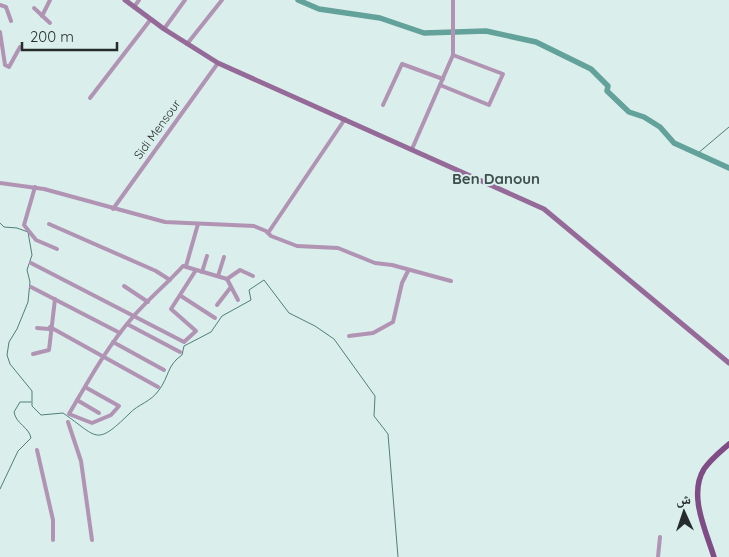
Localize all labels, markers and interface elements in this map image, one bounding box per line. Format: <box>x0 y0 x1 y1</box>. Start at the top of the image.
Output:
scale bar <box>22 20 118 52</box>
text: 200 m <box>30 27 74 46</box>
street label: Sidi Mensour <box>130 96 184 162</box>
district label: Ben Danoun <box>452 169 540 188</box>
north arrow <box>659 487 709 537</box>
text: ش <box>675 490 691 508</box>

